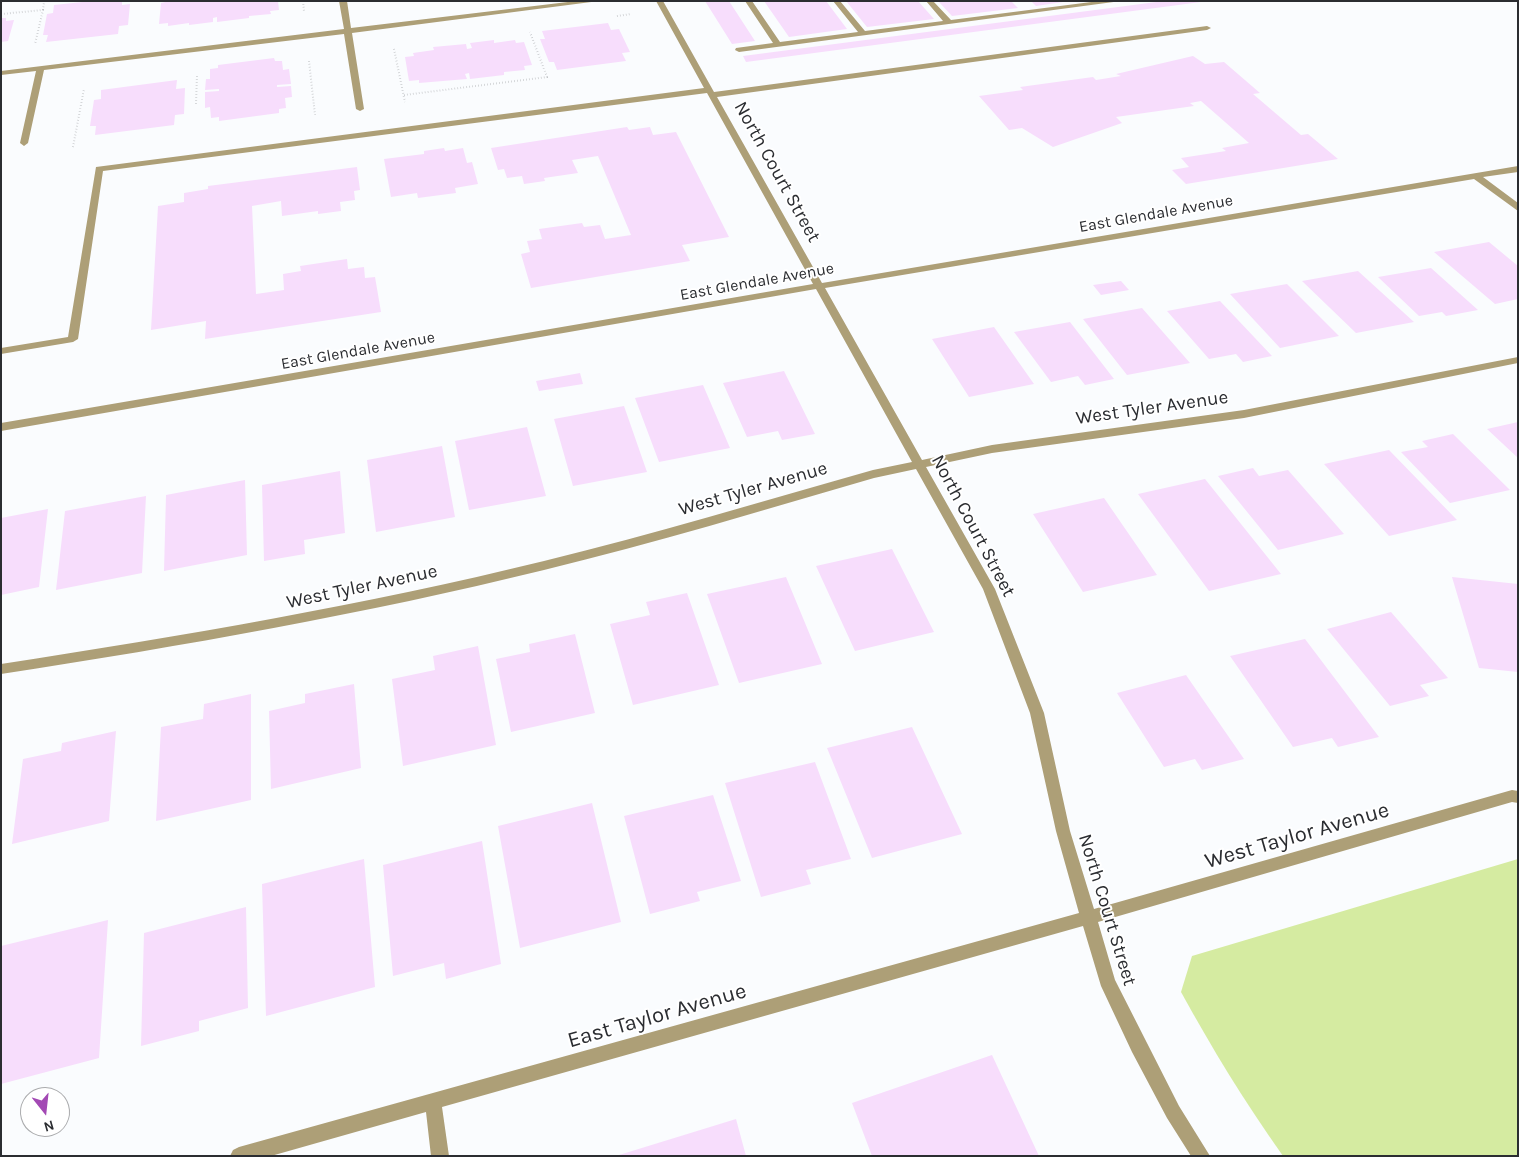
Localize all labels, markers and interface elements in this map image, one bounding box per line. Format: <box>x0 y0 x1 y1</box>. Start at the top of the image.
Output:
street label: North Court Street <box>729 98 825 246</box>
street label: East Glendale Avenue <box>1077 191 1235 237</box>
street label: East Glendale Avenue <box>678 259 836 305</box>
street label: East Glendale Avenue <box>279 328 437 374</box>
street label: West Tyler Avenue <box>1074 386 1230 430</box>
street label: North Court Street <box>926 451 1020 601</box>
street label: West Tyler Avenue <box>676 457 830 521</box>
street label: West Tyler Avenue <box>284 560 440 614</box>
street label: West Taylor Avenue <box>1202 797 1392 875</box>
street label: North Court Street <box>1073 831 1141 989</box>
street label: East Taylor Avenue <box>565 978 749 1054</box>
north arrow <box>20 1087 70 1137</box>
text: N <box>42 1116 56 1135</box>

